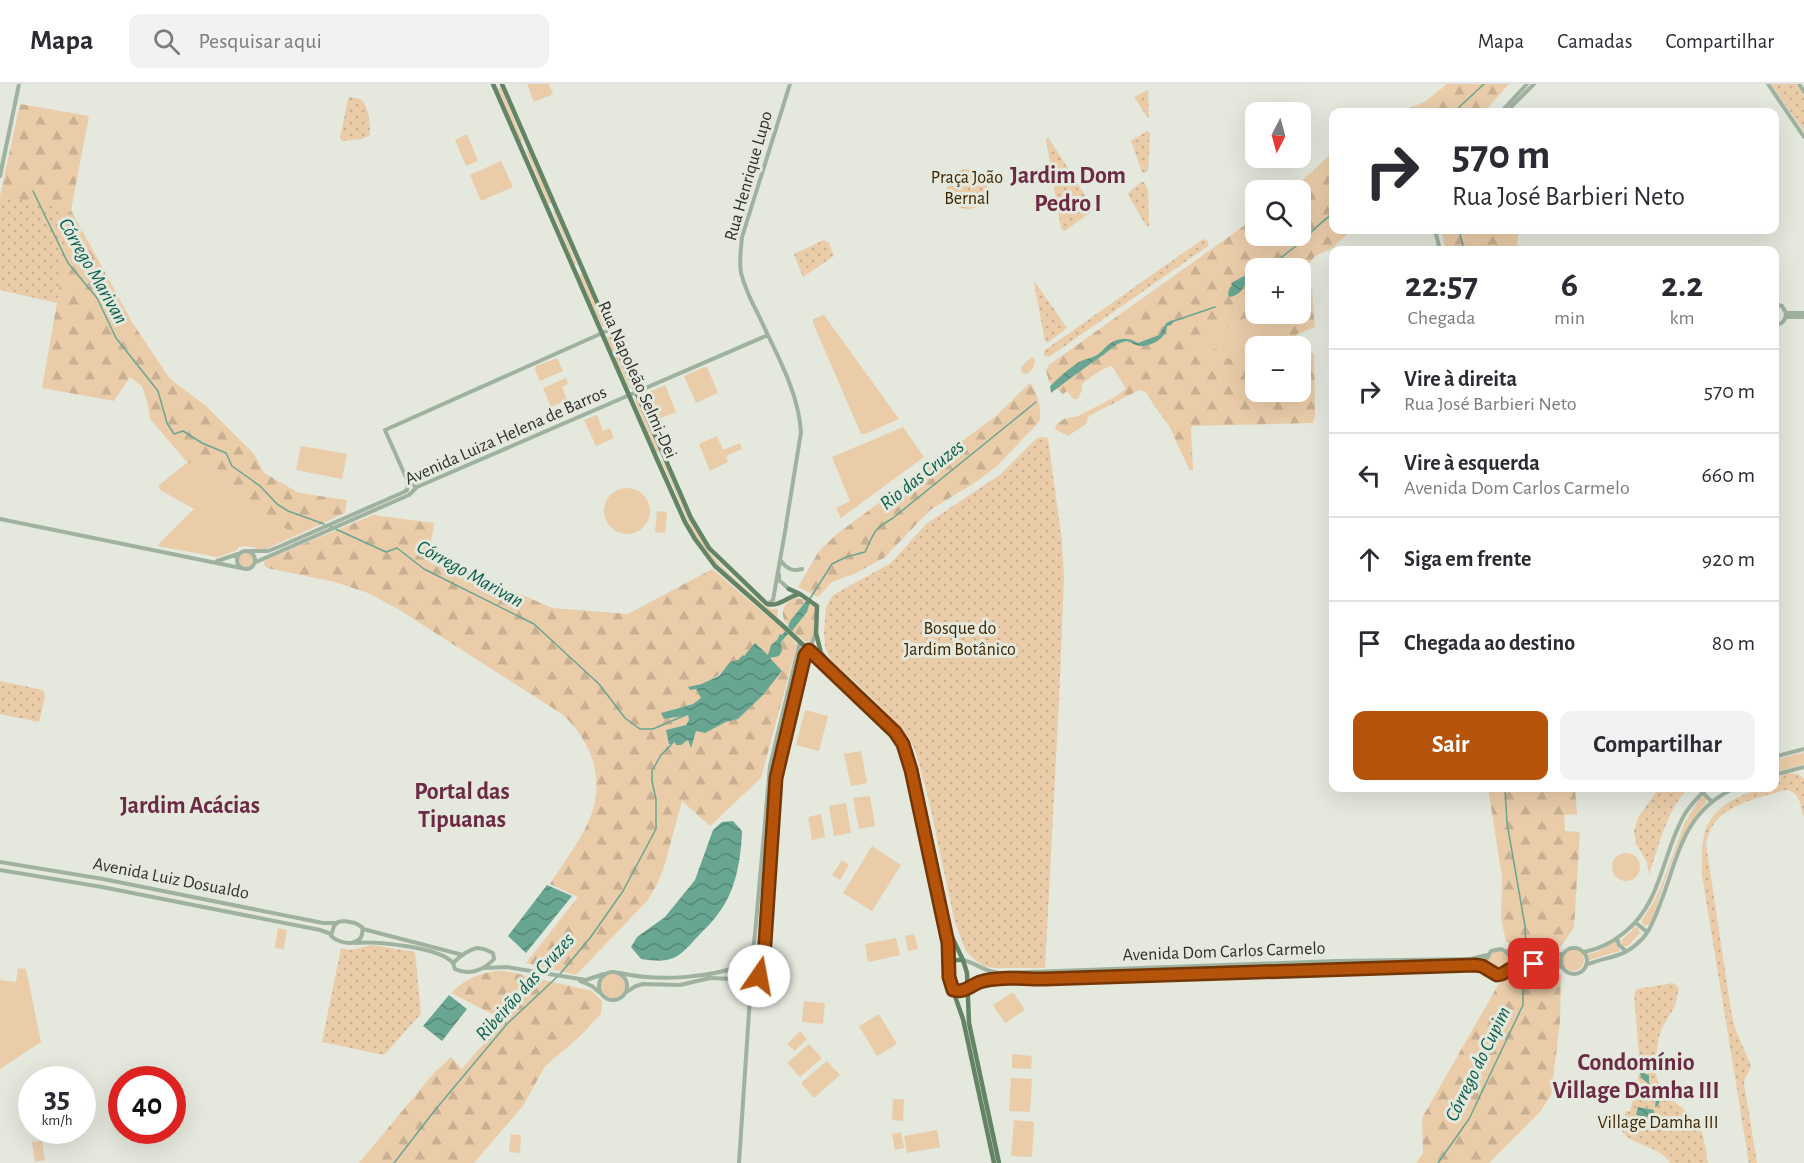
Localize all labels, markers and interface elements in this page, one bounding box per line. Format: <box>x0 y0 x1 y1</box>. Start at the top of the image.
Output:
search box <box>129 14 549 68</box>
icon: search <box>150 25 183 58</box>
text: Mapa <box>30 27 93 55</box>
text: Pesquisar aqui <box>198 30 322 52</box>
text: Mapa <box>1478 31 1524 52</box>
text: Camadas <box>1557 31 1632 52</box>
text: Compartilhar <box>1665 31 1774 52</box>
north arrow <box>1245 102 1311 168</box>
map controls <box>1245 102 1311 402</box>
street label: Rua Henrique Lupo <box>722 109 776 243</box>
icon: right <box>1353 132 1431 210</box>
text: 570 m <box>1452 134 1550 176</box>
district label: Jardim Dom Pedro I <box>1010 164 1126 216</box>
park label: Praça João Bernal <box>931 169 1003 208</box>
button: search <box>1245 180 1311 246</box>
text: Rua José Barbieri Neto <box>1452 183 1685 210</box>
water label: Córrego Marivan <box>55 215 131 327</box>
button: + <box>1245 258 1311 324</box>
text: 22:57 <box>1405 267 1478 303</box>
text: 6 <box>1561 267 1578 303</box>
text: 2.2 <box>1661 267 1703 303</box>
street label: Rua Napoleão Selmi-Dei <box>594 299 680 461</box>
text: Chegada <box>1407 308 1476 328</box>
text: min <box>1554 308 1585 328</box>
text: km <box>1669 308 1695 328</box>
button: − <box>1245 336 1311 402</box>
text: Vire à direita <box>1404 368 1517 390</box>
icon: right <box>1353 375 1386 408</box>
text: 570 m <box>1704 380 1755 402</box>
street label: Avenida Luiza Helena de Barros <box>402 383 610 489</box>
text: Rua José Barbieri Neto <box>1404 394 1577 414</box>
water label: Rio das Cruzes <box>876 436 968 514</box>
text: Vire à esquerda <box>1404 452 1540 474</box>
icon: left <box>1353 459 1386 492</box>
text: 660 m <box>1701 464 1755 486</box>
text: Avenida Dom Carlos Carmelo <box>1404 478 1630 498</box>
water label: Córrego Marivan <box>413 537 527 611</box>
icon: ahead <box>1353 543 1386 576</box>
text: Siga em frente <box>1404 548 1531 570</box>
text: 920 m <box>1702 548 1755 570</box>
park label: Bosque do Jardim Botânico <box>904 620 1016 659</box>
icon: arrive <box>1353 627 1386 660</box>
text: Chegada ao destino <box>1404 632 1575 654</box>
text: 80 m <box>1712 632 1755 654</box>
button: Sair <box>1353 711 1548 780</box>
button: Compartilhar <box>1560 711 1755 780</box>
district label: Portal das Tipuanas <box>414 780 510 832</box>
district label: Jardim Acácias <box>120 794 260 818</box>
street label: Avenida Luiz Dosualdo <box>91 855 251 903</box>
water label: Ribeirão das Cruzes <box>472 929 579 1044</box>
pin <box>1508 938 1559 989</box>
street label: Avenida Dom Carlos Carmelo <box>1122 939 1326 965</box>
position arrow <box>727 944 791 1008</box>
icon: arrive <box>1517 947 1550 980</box>
water label: Córrego do Cupim <box>1442 1003 1514 1125</box>
district label: Condomínio Village Damha III <box>1553 1051 1719 1103</box>
speed limit sign: 40 <box>108 1066 186 1144</box>
text: 35 <box>44 1083 70 1113</box>
text: km/h <box>42 1113 72 1128</box>
park label: Village Damha III <box>1597 1114 1719 1132</box>

